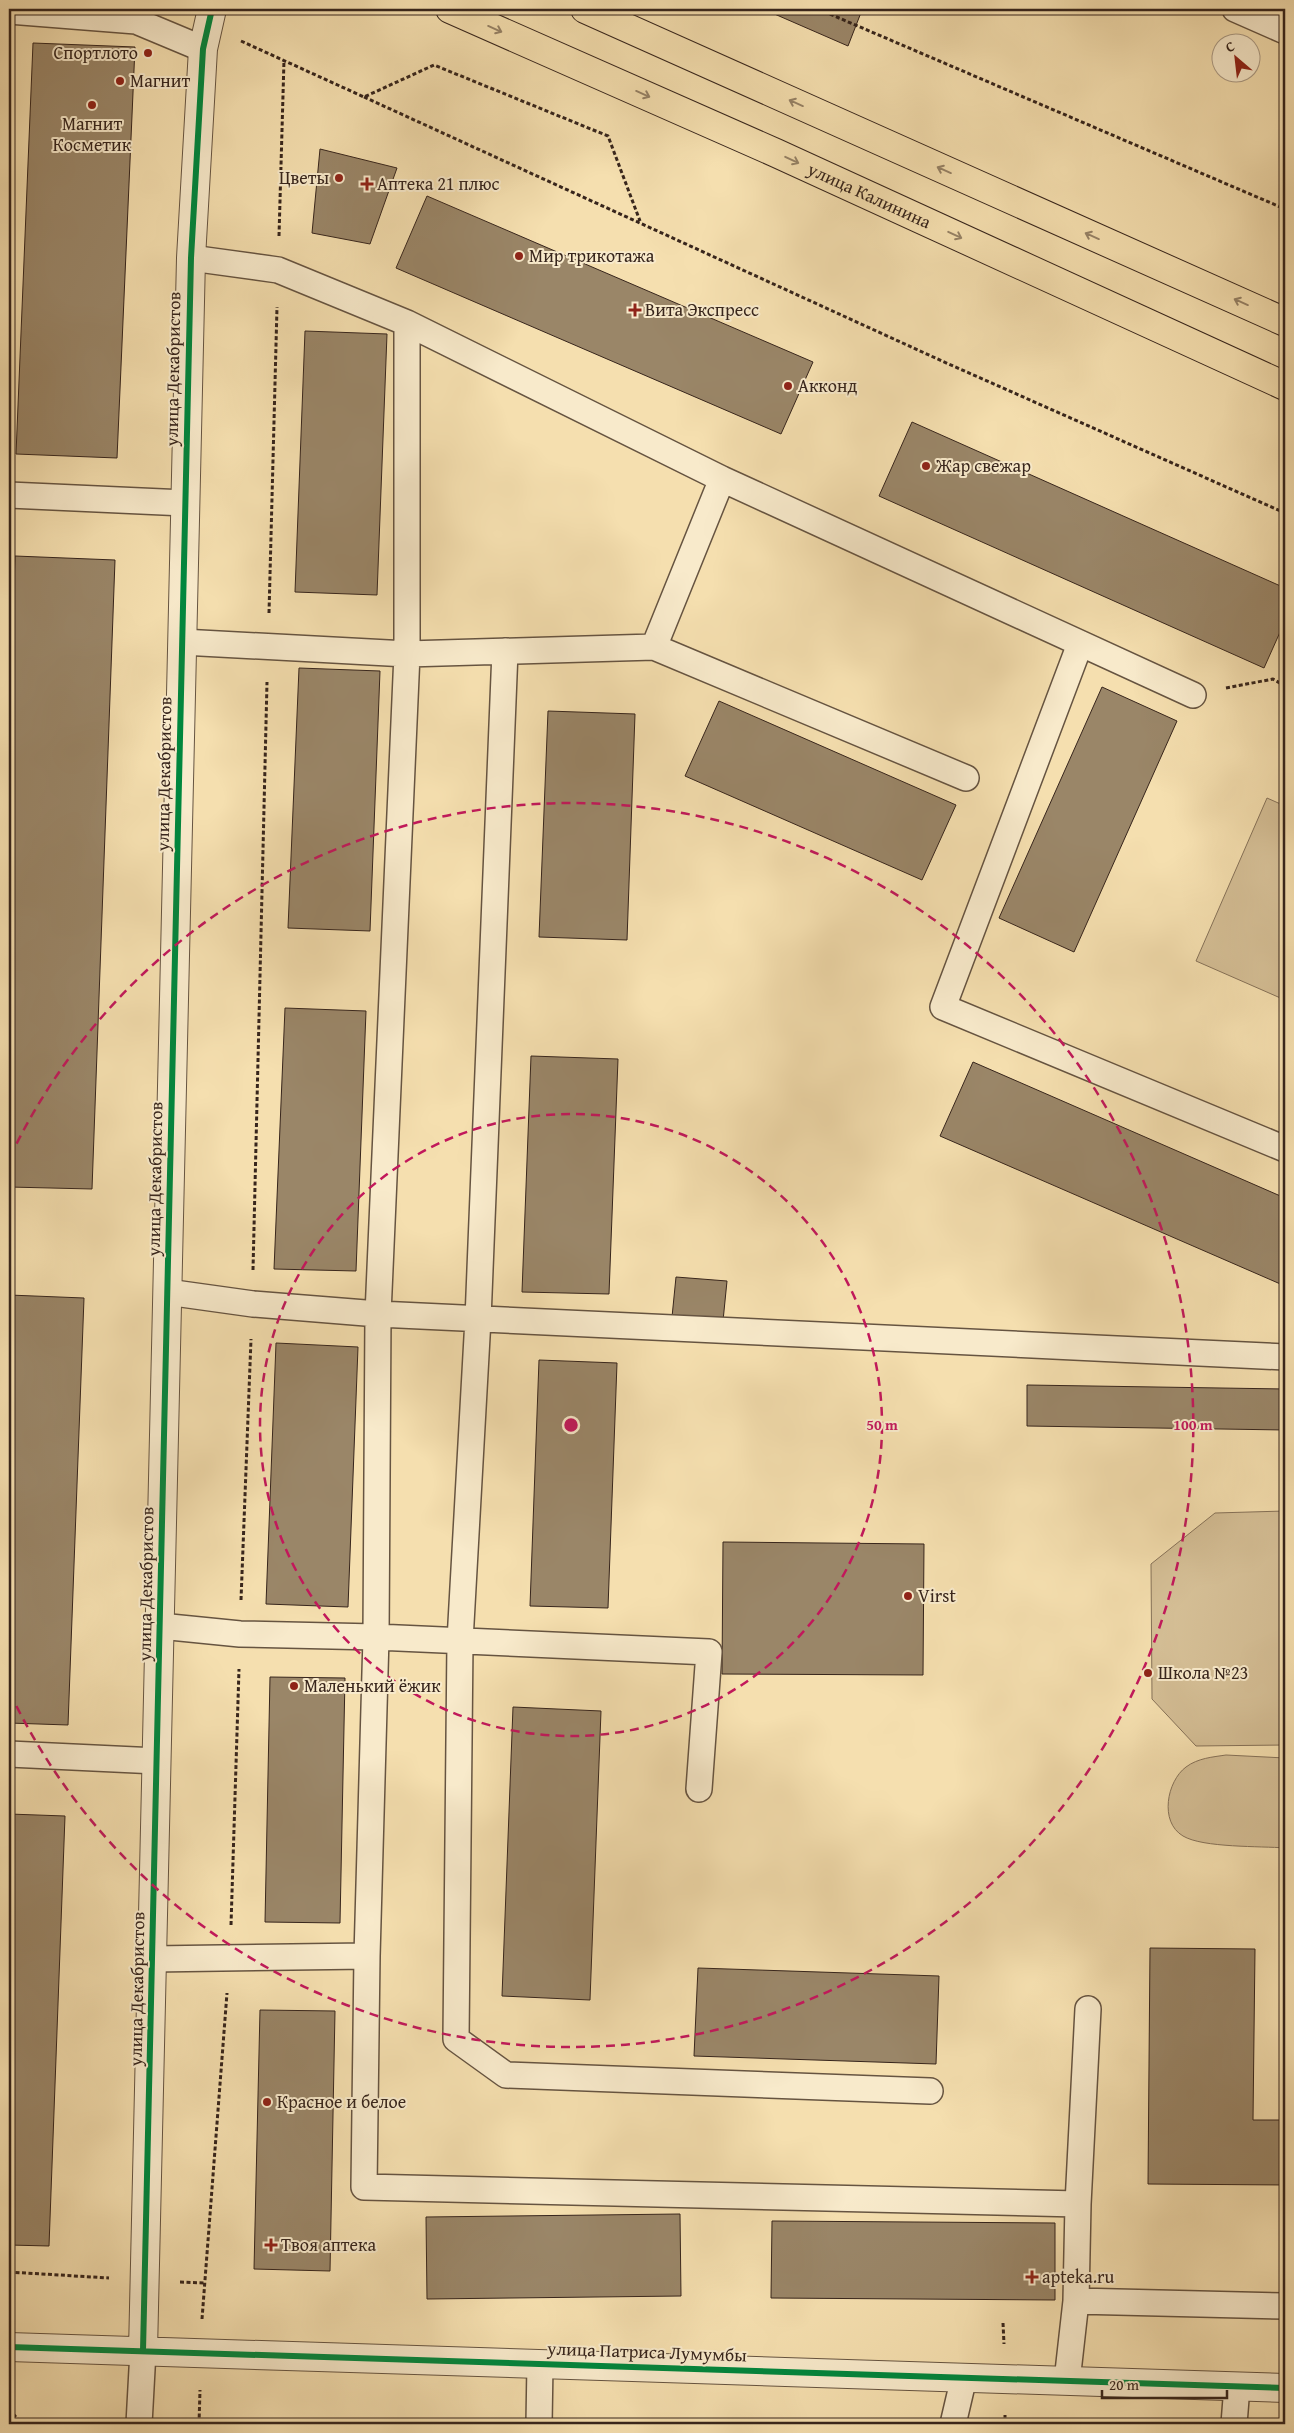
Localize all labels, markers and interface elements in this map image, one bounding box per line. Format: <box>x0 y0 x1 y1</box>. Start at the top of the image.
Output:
one-way arrow <box>487 24 502 34</box>
north arrow <box>1212 32 1262 82</box>
text: С <box>1222 36 1238 57</box>
place label: Спортлото <box>54 39 138 66</box>
marker: Спортлото <box>142 47 154 59</box>
place label: Магнит <box>130 67 190 94</box>
marker: Магнит <box>114 75 126 87</box>
one-way arrow <box>635 90 650 100</box>
one-way arrow <box>789 98 804 108</box>
marker: Магнит Косметик <box>86 99 98 111</box>
place label: Магнит Косметик <box>53 110 132 158</box>
street label: улица Калинина <box>802 155 936 235</box>
one-way arrow <box>784 156 799 166</box>
place label: Цветы <box>279 164 329 191</box>
one-way arrow <box>937 164 952 174</box>
place label: Аптека 21 плюс <box>377 170 500 197</box>
marker: Цветы <box>333 172 345 184</box>
marker: Аптека 21 плюс <box>361 178 373 190</box>
one-way arrow <box>947 231 962 241</box>
one-way arrow <box>1085 231 1100 240</box>
place label: Мир трикотажа <box>529 242 655 269</box>
marker: Мир трикотажа <box>513 250 525 262</box>
street label: улица Декабристов <box>158 291 187 448</box>
place label: Вита Экспресс <box>645 296 759 323</box>
one-way arrow <box>1234 297 1249 307</box>
marker: Вита Экспресс <box>629 304 641 316</box>
place label: Акконд <box>798 372 857 399</box>
marker: Акконд <box>782 380 794 392</box>
place label: Жар свежар <box>935 452 1031 479</box>
marker: Жар свежар <box>920 460 932 472</box>
street label: улица Декабристов <box>149 696 178 853</box>
street label: улица Декабристов <box>140 1101 169 1258</box>
text: 50 m <box>866 1414 898 1435</box>
text: 100 m <box>1173 1414 1213 1435</box>
centre of rings <box>562 1416 580 1434</box>
street label: улица Декабристов <box>131 1506 160 1663</box>
place label: Virst <box>918 1582 956 1609</box>
marker: Virst <box>902 1590 914 1602</box>
place label: Школа №23 <box>1158 1659 1248 1686</box>
marker: Школа №23 <box>1142 1667 1154 1679</box>
place label: Маленький ёжик <box>304 1672 441 1699</box>
marker: Маленький ёжик <box>288 1680 300 1692</box>
street label: улица Декабристов <box>122 1911 151 2068</box>
place label: Красное и белое <box>277 2088 406 2115</box>
marker: Красное и белое <box>261 2096 273 2108</box>
place label: Твоя аптека <box>281 2231 376 2258</box>
marker: Твоя аптека <box>265 2239 277 2251</box>
place label: apteka.ru <box>1042 2263 1114 2290</box>
marker: apteka.ru <box>1026 2271 1038 2283</box>
street label: улица Патриса Лумумбы <box>546 2334 748 2368</box>
scale bar <box>1102 2368 1226 2400</box>
text: 20 m <box>1109 2374 1140 2395</box>

